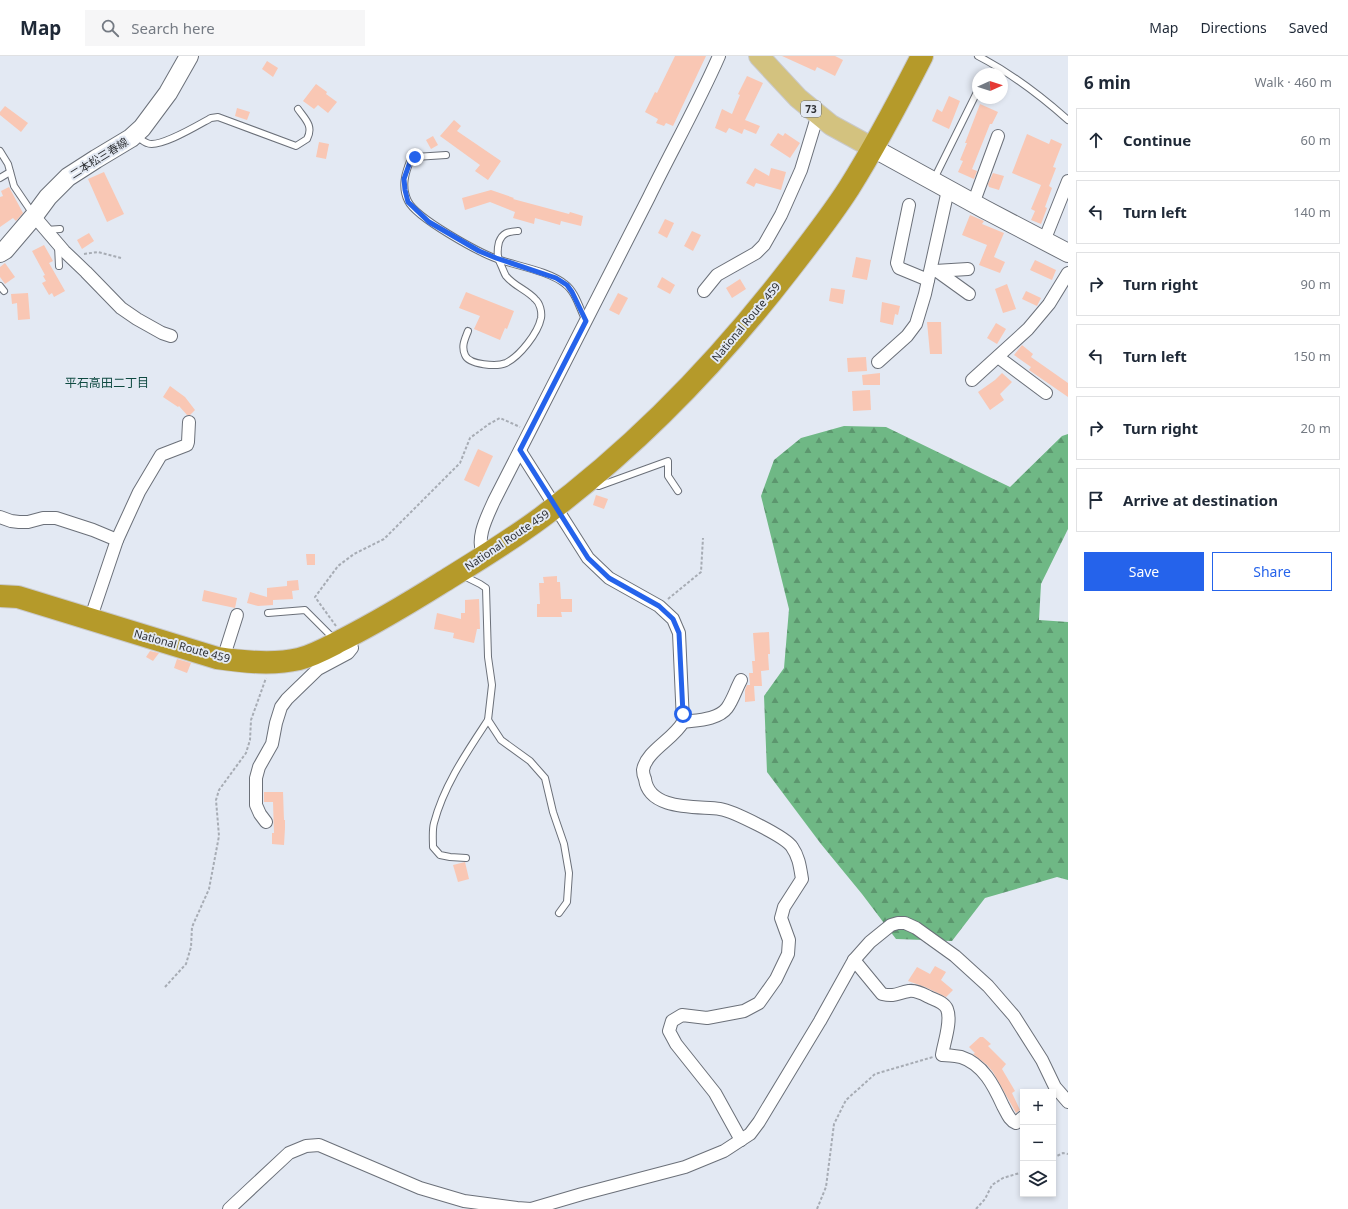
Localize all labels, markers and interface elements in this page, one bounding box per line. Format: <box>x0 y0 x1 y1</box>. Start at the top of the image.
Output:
search box <box>85 10 365 46</box>
text: Map <box>20 15 61 41</box>
icon: search <box>99 17 121 39</box>
text: Search here <box>131 18 215 38</box>
text: Map <box>1149 18 1178 37</box>
text: Directions <box>1200 18 1267 37</box>
text: Saved <box>1289 18 1328 37</box>
north arrow <box>972 68 1008 104</box>
text: 6 min <box>1084 71 1131 94</box>
text: Walk · 460 m <box>1254 73 1332 91</box>
road number: 73 <box>801 101 821 117</box>
icon: ahead <box>1085 129 1107 151</box>
text: Continue <box>1123 130 1191 150</box>
text: 60 m <box>1301 131 1331 149</box>
street label: 二本松三春線 <box>67 134 131 181</box>
route end <box>406 148 424 166</box>
icon: left <box>1085 201 1107 223</box>
text: Turn left <box>1123 202 1187 222</box>
text: 140 m <box>1293 203 1331 221</box>
icon: right <box>1085 273 1107 295</box>
text: Turn right <box>1123 274 1198 294</box>
text: 90 m <box>1301 275 1331 293</box>
street label: National Route 459 <box>708 279 783 364</box>
icon: left <box>1085 345 1107 367</box>
text: Turn left <box>1123 346 1187 366</box>
text: 150 m <box>1293 347 1331 365</box>
district label: 平石高田二丁目 <box>65 374 149 391</box>
icon: right <box>1085 417 1107 439</box>
text: Turn right <box>1123 418 1198 438</box>
text: 20 m <box>1301 419 1331 437</box>
icon: arrive <box>1085 489 1107 511</box>
text: Arrive at destination <box>1123 490 1278 510</box>
street label: National Route 459 <box>462 506 552 573</box>
button: Save <box>1084 552 1204 591</box>
button: Share <box>1212 552 1332 591</box>
street label: National Route 459 <box>132 625 232 666</box>
route start <box>674 705 692 723</box>
map controls <box>1020 1089 1056 1197</box>
button: + <box>1020 1089 1056 1125</box>
button: − <box>1020 1125 1056 1161</box>
button: layers <box>1020 1161 1056 1197</box>

